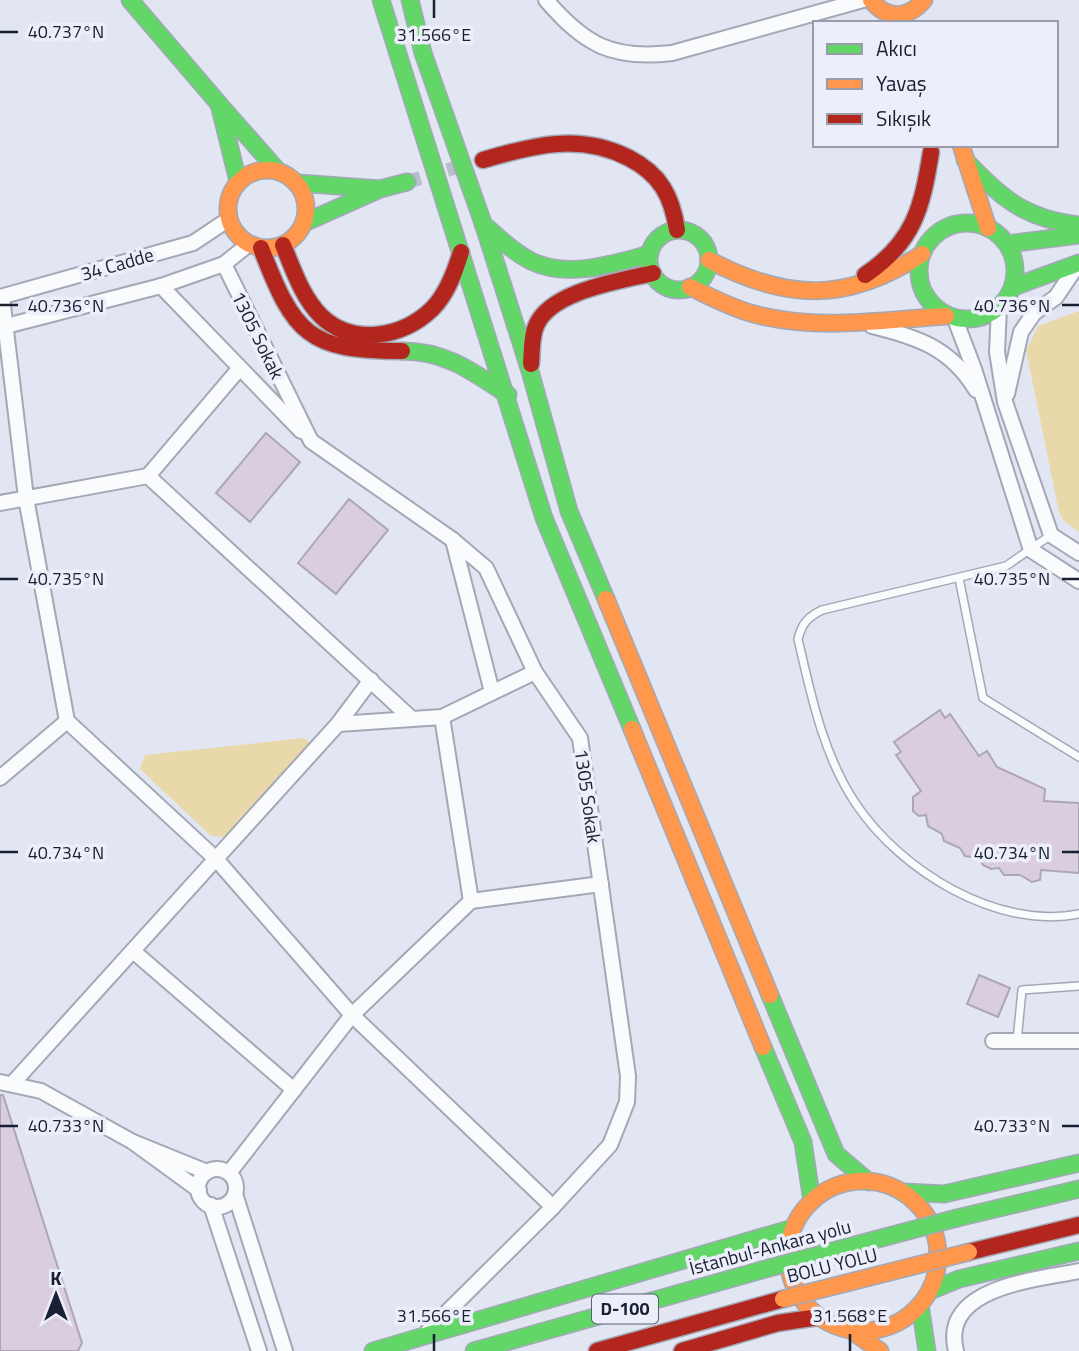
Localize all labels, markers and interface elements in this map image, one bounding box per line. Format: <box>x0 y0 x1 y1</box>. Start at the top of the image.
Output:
text: 40.737°N <box>28 18 104 45</box>
text: 31.566°E <box>397 21 471 48</box>
legend <box>813 21 1058 147</box>
text: Akıcı <box>876 32 917 64</box>
text: Yavaş <box>876 67 927 99</box>
text: Sıkışık <box>876 102 931 134</box>
street label: 34 Cadde <box>77 239 157 288</box>
street label: 1305 Sokak <box>225 286 292 384</box>
text: 40.736°N <box>28 292 104 319</box>
text: 40.736°N <box>974 292 1050 319</box>
text: 40.735°N <box>28 565 104 592</box>
text: 40.735°N <box>974 565 1050 592</box>
street label: 1305 Sokak <box>568 747 609 845</box>
text: 40.734°N <box>28 839 104 866</box>
text: 40.734°N <box>974 839 1050 866</box>
text: 40.733°N <box>28 1112 104 1139</box>
text: 40.733°N <box>974 1112 1050 1139</box>
street label: İstanbul-Ankara yolu <box>686 1211 854 1282</box>
street label: BOLU YOLU <box>783 1239 880 1290</box>
north arrow <box>21 1260 91 1330</box>
text: K <box>50 1263 62 1292</box>
road number: D-100 <box>592 1294 658 1324</box>
text: 31.566°E <box>397 1302 471 1329</box>
text: 31.568°E <box>813 1302 887 1329</box>

